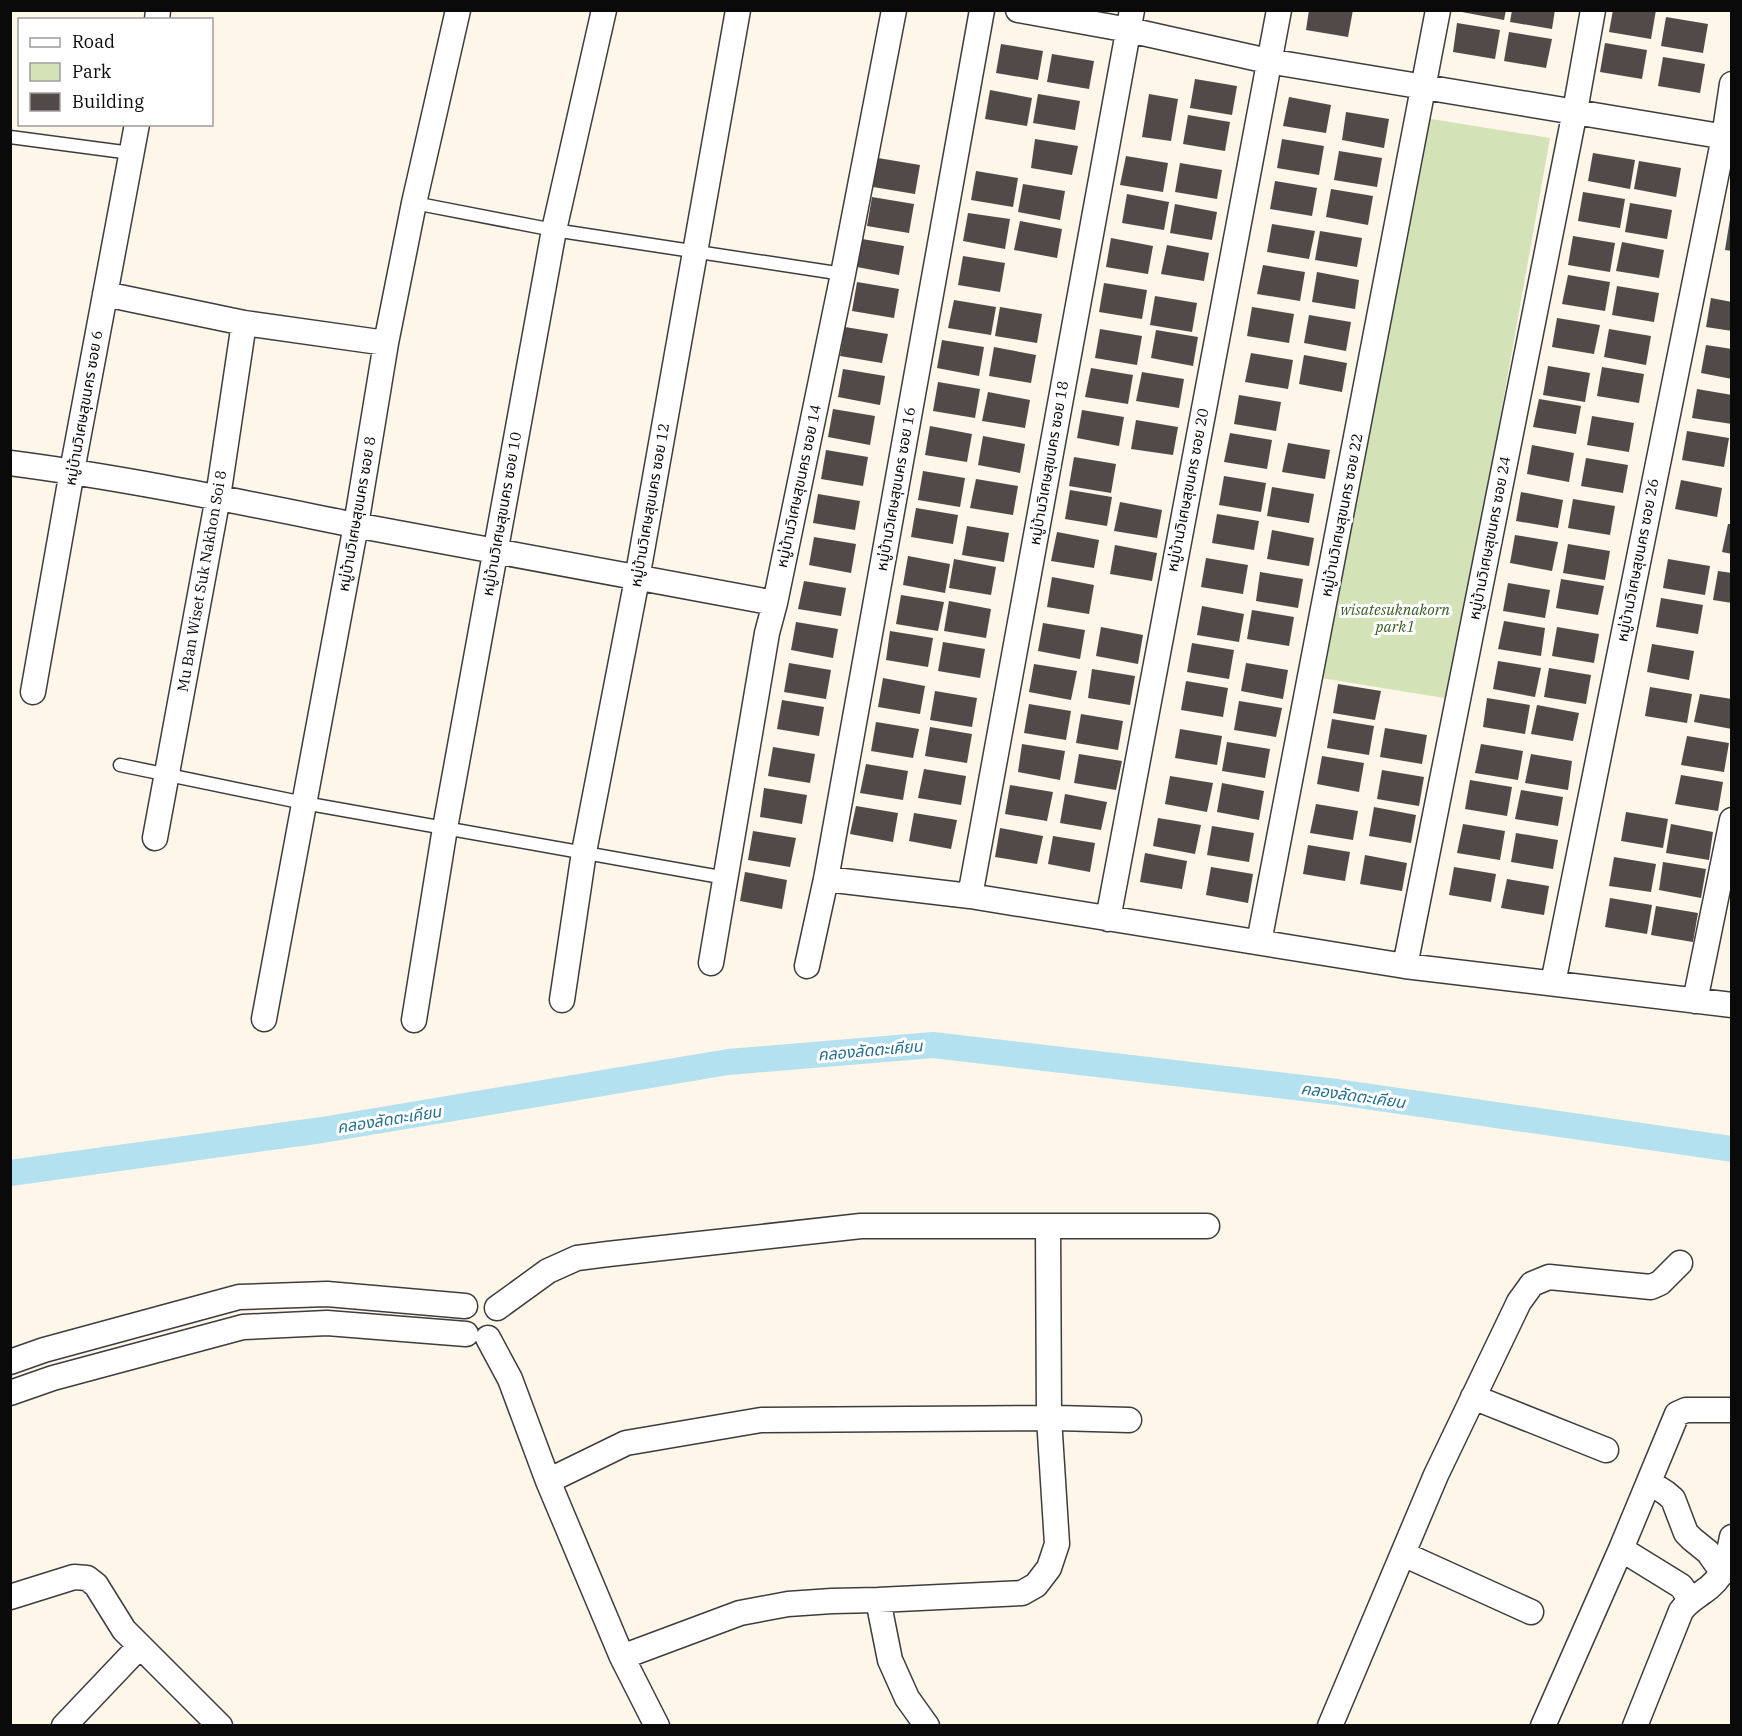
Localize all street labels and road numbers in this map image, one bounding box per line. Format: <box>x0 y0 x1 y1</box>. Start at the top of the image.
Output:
street label: หมู่บ้านวิเศษสุขนคร ซอย 6 <box>60 329 107 487</box>
street label: หมู่บ้านวิเศษสุขนคร ซอย 18 <box>1025 379 1072 546</box>
street label: หมู่บ้านวิเศษสุขนคร ซอย 14 <box>772 403 825 569</box>
street label: หมู่บ้านวิเศษสุขนคร ซอย 16 <box>872 405 919 572</box>
street label: หมู่บ้านวิเศษสุขนคร ซอย 20 <box>1162 406 1213 573</box>
street label: หมู่บ้านวิเศษสุขนคร ซอย 12 <box>626 421 673 588</box>
street label: หมู่บ้านวิเศษสุขนคร ซอย 10 <box>478 430 525 597</box>
street label: หมู่บ้านวิเศษสุขนคร ซอย 22 <box>1316 431 1367 598</box>
street label: หมู่บ้านวิเศษสุขนคร ซอย 8 <box>333 435 380 593</box>
street label: หมู่บ้านวิเศษสุขนคร ซอย 24 <box>1464 454 1515 621</box>
street label: Mu Ban Wiset Suk Nakhon Soi 8 <box>173 469 230 693</box>
street label: หมู่บ้านวิเศษสุขนคร ซอย 26 <box>1612 476 1663 643</box>

